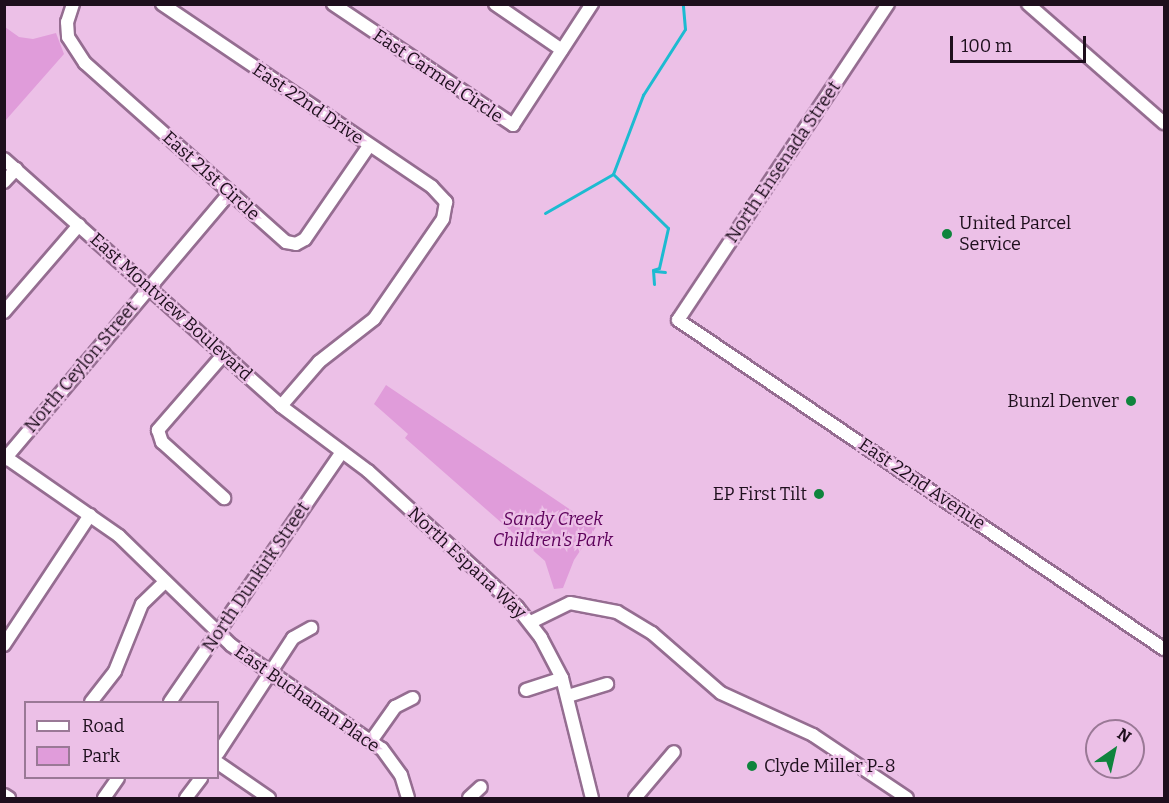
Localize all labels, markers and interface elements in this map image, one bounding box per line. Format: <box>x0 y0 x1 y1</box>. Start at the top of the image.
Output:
scale bar <box>953 24 1090 62</box>
street label: East Carmel Circle <box>369 25 507 127</box>
text: 100 m <box>961 35 1012 57</box>
street label: East 22nd Drive <box>248 59 368 149</box>
street label: North Ensenada Street <box>721 77 845 247</box>
street label: East 21st Circle <box>158 127 264 225</box>
place label: United Parcel Service <box>959 213 1071 256</box>
marker: United Parcel Service <box>940 227 954 241</box>
street label: East Montview Boulevard <box>86 229 256 385</box>
street label: North Ceylon Street <box>20 297 142 437</box>
place label: Bunzl Denver <box>1007 390 1119 412</box>
marker: Bunzl Denver <box>1124 394 1138 408</box>
street label: East 22nd Avenue <box>855 434 989 534</box>
place label: EP First Tilt <box>713 483 807 505</box>
marker: EP First Tilt <box>812 487 826 501</box>
street label: North Dunkirk Street <box>198 498 314 656</box>
street label: North Espana Way <box>403 503 531 623</box>
park label: Sandy Creek Children's Park <box>493 509 613 552</box>
street label: East Buchanan Place <box>230 641 384 757</box>
legend <box>24 701 219 779</box>
text: Road <box>82 715 124 737</box>
north arrow <box>1085 719 1145 779</box>
text: N <box>1114 724 1135 747</box>
text: Park <box>82 745 120 767</box>
place label: Clyde Miller P-8 <box>764 755 896 777</box>
marker: Clyde Miller P-8 <box>745 759 759 773</box>

